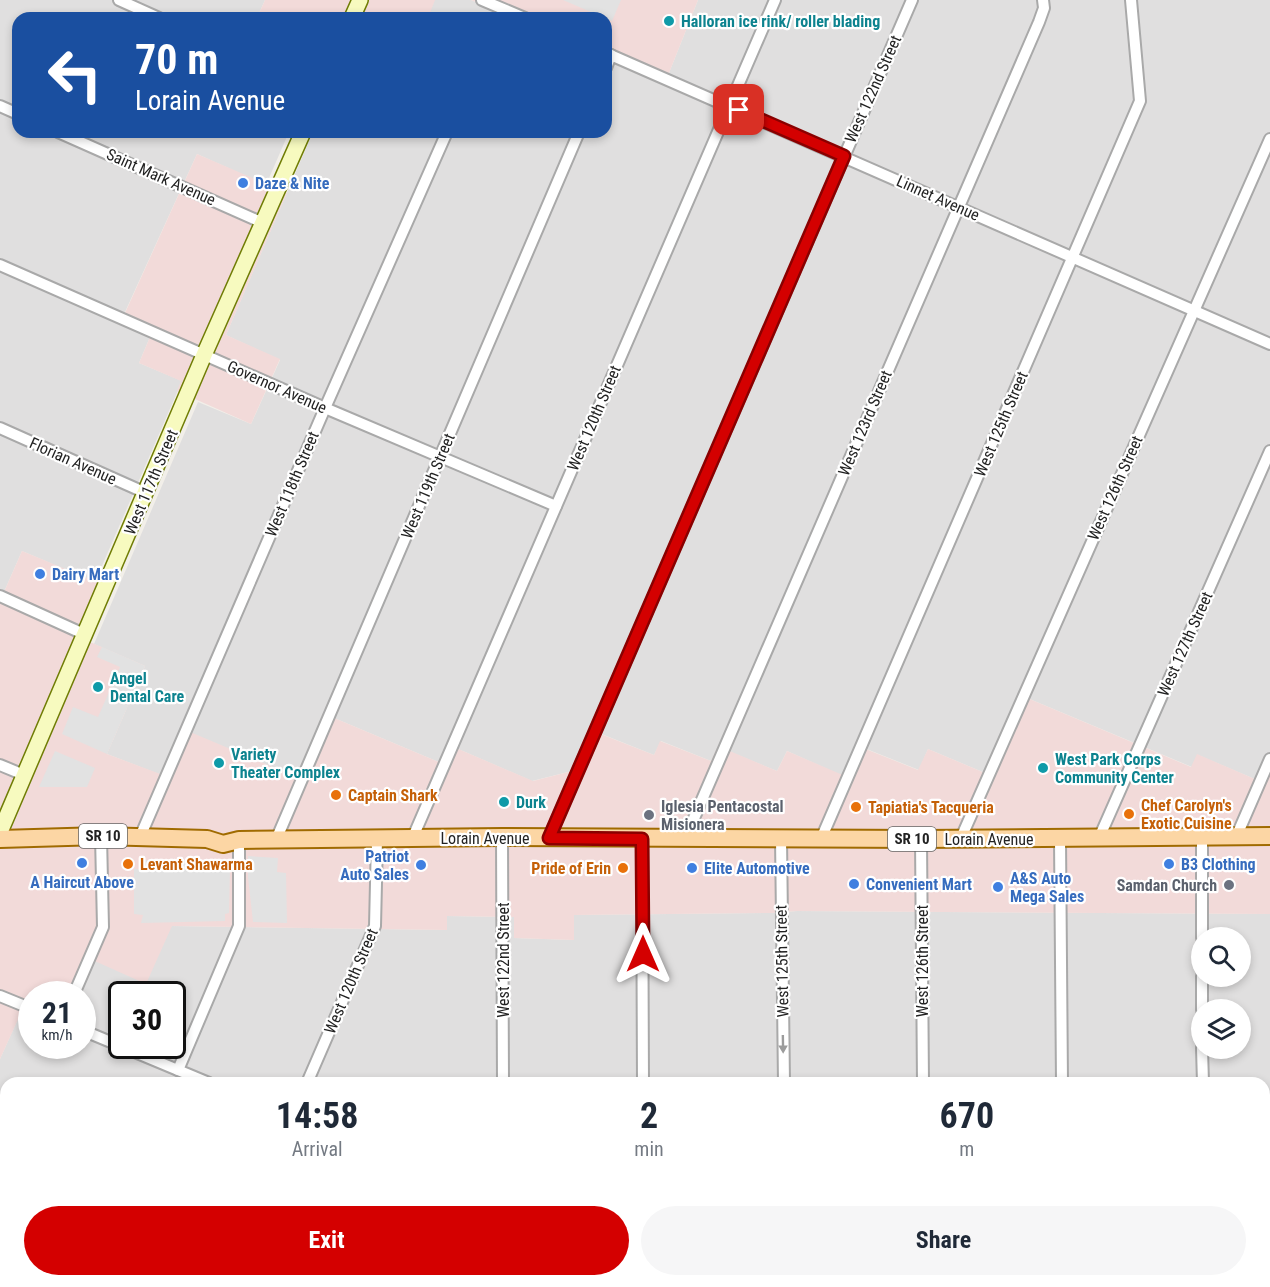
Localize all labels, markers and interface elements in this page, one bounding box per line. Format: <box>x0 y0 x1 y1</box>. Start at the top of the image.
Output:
place label: Halloran ice rink/ roller blading <box>681 12 880 31</box>
marker: Halloran ice rink/ roller blading <box>662 14 676 28</box>
street label: West 122nd Street <box>841 32 905 146</box>
text: 70 m <box>135 35 218 84</box>
icon: left <box>36 36 114 114</box>
pin <box>713 84 764 135</box>
text: Lorain Avenue <box>135 85 285 117</box>
icon: arrive <box>722 93 755 126</box>
street label: Saint Mark Avenue <box>104 144 218 210</box>
street label: Linnet Avenue <box>894 171 982 225</box>
place label: Daze & Nite <box>255 174 330 193</box>
marker: Daze & Nite <box>236 176 250 190</box>
street label: Governor Avenue <box>224 357 330 417</box>
street label: West 120th Street <box>563 362 625 473</box>
street label: West 123rd Street <box>834 367 896 479</box>
street label: West 125th Street <box>970 368 1032 479</box>
street label: West 117th Street <box>120 426 182 537</box>
street label: West 118th Street <box>261 428 323 539</box>
street label: West 119th Street <box>397 430 459 541</box>
street label: Florian Avenue <box>27 433 119 489</box>
street label: West 126th Street <box>1083 433 1147 543</box>
place label: Dairy Mart <box>52 565 119 584</box>
marker: Dairy Mart <box>33 567 47 581</box>
street label: West 127th Street <box>1153 589 1217 699</box>
place label: Angel Dental Care <box>110 669 185 706</box>
marker: Angel Dental Care <box>91 680 105 694</box>
place label: Variety Theater Complex <box>231 745 341 782</box>
place label: West Park Corps Community Center <box>1055 750 1174 787</box>
marker: Variety Theater Complex <box>212 756 226 770</box>
marker: West Park Corps Community Center <box>1036 761 1050 775</box>
place label: Captain Shark <box>348 786 438 805</box>
marker: Captain Shark <box>329 788 343 802</box>
place label: Durk <box>516 793 546 812</box>
marker: Durk <box>497 795 511 809</box>
place label: Chef Carolyn's Exotic Cuisine <box>1141 796 1232 833</box>
place label: Iglesia Pentacostal Misionera <box>661 797 784 834</box>
place label: Tapiatia's Tacqueria <box>868 798 994 817</box>
marker: Tapiatia's Tacqueria <box>849 800 863 814</box>
marker: Chef Carolyn's Exotic Cuisine <box>1122 807 1136 821</box>
marker: Iglesia Pentacostal Misionera <box>642 808 656 822</box>
road number: SR 10 <box>79 824 127 848</box>
road number: SR 10 <box>888 827 936 851</box>
street label: Lorain Avenue <box>440 829 530 848</box>
street label: Lorain Avenue <box>944 830 1034 849</box>
place label: Patriot Auto Sales <box>340 847 409 884</box>
place label: Levant Shawarma <box>140 855 253 874</box>
place label: B3 Clothing <box>1181 855 1256 874</box>
marker: A Haircut Above <box>75 856 89 870</box>
marker: Levant Shawarma <box>121 857 135 871</box>
marker: B3 Clothing <box>1162 857 1176 871</box>
marker: Patriot Auto Sales <box>414 858 428 872</box>
place label: Pride of Erin <box>531 859 611 878</box>
place label: Elite Automotive <box>704 859 810 878</box>
marker: Pride of Erin <box>616 861 630 875</box>
marker: Elite Automotive <box>685 861 699 875</box>
place label: A&S Auto Mega Sales <box>1010 869 1084 906</box>
place label: A Haircut Above <box>30 873 134 892</box>
place label: Convenient Mart <box>866 875 972 894</box>
place label: Samdan Church <box>1117 876 1217 895</box>
marker: Convenient Mart <box>847 877 861 891</box>
marker: Samdan Church <box>1222 878 1236 892</box>
marker: A&S Auto Mega Sales <box>991 880 1005 894</box>
street label: West 122nd Street <box>494 902 513 1018</box>
street label: West 125th Street <box>772 904 792 1017</box>
street label: West 126th Street <box>913 905 932 1017</box>
position arrow <box>611 922 675 986</box>
street label: West 120th Street <box>320 925 382 1036</box>
map controls <box>1191 927 1251 1059</box>
button: search <box>1191 927 1251 987</box>
speed limit sign: 30 <box>108 981 186 1059</box>
text: 21 <box>42 995 72 1030</box>
button: layers <box>1191 999 1251 1059</box>
text: km/h <box>42 1026 72 1044</box>
one-way arrow <box>778 1034 788 1053</box>
text: 14:58 <box>276 1095 358 1137</box>
text: 2 <box>640 1095 658 1137</box>
text: 670 <box>940 1095 994 1137</box>
text: Arrival <box>292 1137 343 1161</box>
text: min <box>634 1137 664 1161</box>
text: m <box>959 1137 974 1161</box>
button: Exit <box>24 1206 629 1275</box>
button: Share <box>641 1206 1246 1275</box>

